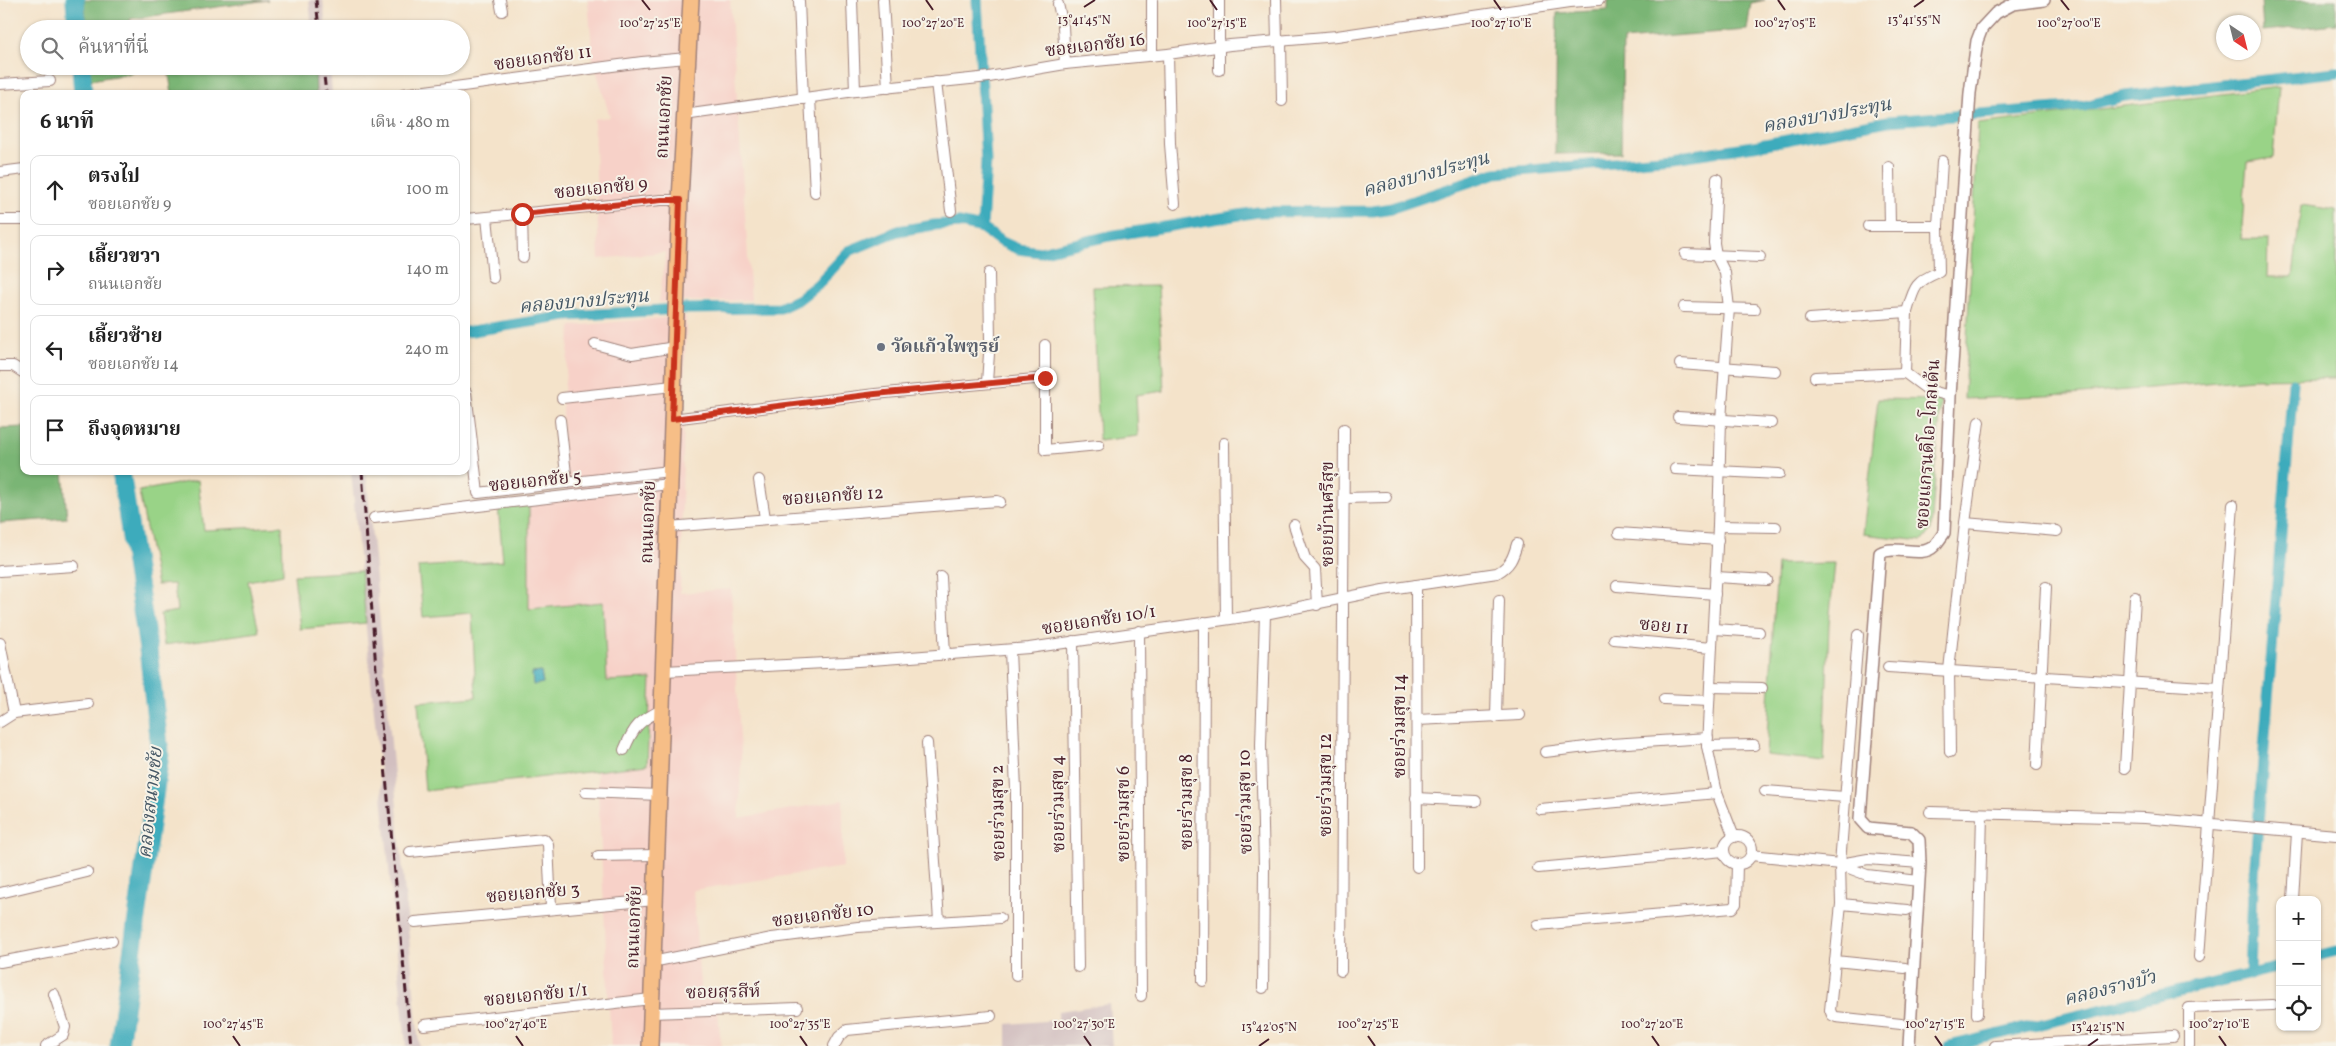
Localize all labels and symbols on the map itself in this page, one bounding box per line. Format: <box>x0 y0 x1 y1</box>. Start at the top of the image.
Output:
text: 13°41'45"N <box>1057 13 1111 29</box>
text: 13°41'55"N <box>1887 13 1941 29</box>
north arrow <box>2216 15 2261 60</box>
text: 100°27'25"E <box>619 16 681 32</box>
text: 100°27'20"E <box>902 16 964 32</box>
text: 100°27'15"E <box>1187 16 1247 32</box>
text: 100°27'10"E <box>1471 16 1531 32</box>
text: 100°27'05"E <box>1754 16 1816 32</box>
text: 100°27'00"E <box>2037 16 2101 32</box>
street label: ซอยเอกชัย 16 <box>1044 27 1146 65</box>
street label: ซอยเอกชัย 11 <box>492 40 594 78</box>
street label: ถนนเอกชัย <box>650 75 680 159</box>
water label: คลองบางประทุน <box>1761 92 1894 140</box>
water label: คลองบางประทุน <box>1360 145 1493 204</box>
street label: ซอยเอกชัย 9 <box>553 172 649 206</box>
route start <box>511 203 534 226</box>
water label: คลองบางประทุน <box>518 283 650 321</box>
place label: วัดแก้วไพฑูรย์ <box>891 334 1000 360</box>
marker: วัดแก้วไพฑูรย์ <box>875 341 887 353</box>
street label: ซอยแกรนดิโอ-โกลเด้น <box>1909 358 1947 530</box>
route end <box>1034 367 1057 390</box>
street label: ซอยบ้านศรีสุข <box>1316 461 1341 567</box>
street label: ซอยเอกชัย 5 <box>487 465 583 499</box>
street label: ถนนเอกชัย <box>635 480 663 564</box>
street label: ซอยเอกชัย 12 <box>782 481 884 513</box>
street label: ซอยเอกชัย 10/1 <box>1040 600 1158 642</box>
street label: ซอย 11 <box>1638 612 1690 642</box>
street label: ซอยร่วมสุข 14 <box>1388 674 1413 778</box>
street label: ซอยร่วมสุข 12 <box>1314 733 1339 837</box>
water label: คลองสนามชัย <box>132 745 170 860</box>
street label: ซอยร่วมสุข 10 <box>1233 749 1259 855</box>
street label: ซอยร่วมสุข 8 <box>1175 754 1200 850</box>
street label: ซอยร่วมสุข 4 <box>1046 755 1072 853</box>
street label: ซอยร่วมสุข 2 <box>986 764 1012 862</box>
street label: ซอยร่วมสุข 6 <box>1112 766 1137 862</box>
street label: ซอยเอกชัย 3 <box>485 877 581 911</box>
street label: ถนนเอกชัย <box>621 885 649 969</box>
street label: ซอยเอกชัย 10 <box>771 897 875 935</box>
water label: คลองรางบัว <box>2061 965 2160 1013</box>
street label: ซอยเอกชัย 1/1 <box>483 978 589 1014</box>
street label: ซอยสุรสีห์ <box>686 980 761 1006</box>
text: 100°27'45"E <box>203 1017 263 1033</box>
text: 100°27'40"E <box>485 1017 547 1033</box>
text: 100°27'35"E <box>769 1017 831 1033</box>
text: 100°27'30"E <box>1053 1017 1115 1033</box>
text: 100°27'25"E <box>1337 1017 1399 1033</box>
text: 100°27'20"E <box>1621 1017 1683 1033</box>
text: 100°27'15"E <box>1905 1017 1965 1033</box>
text: 100°27'10"E <box>2189 1017 2249 1033</box>
text: 13°42'05"N <box>1241 1020 1297 1036</box>
text: 13°42'15"N <box>2071 1020 2125 1036</box>

